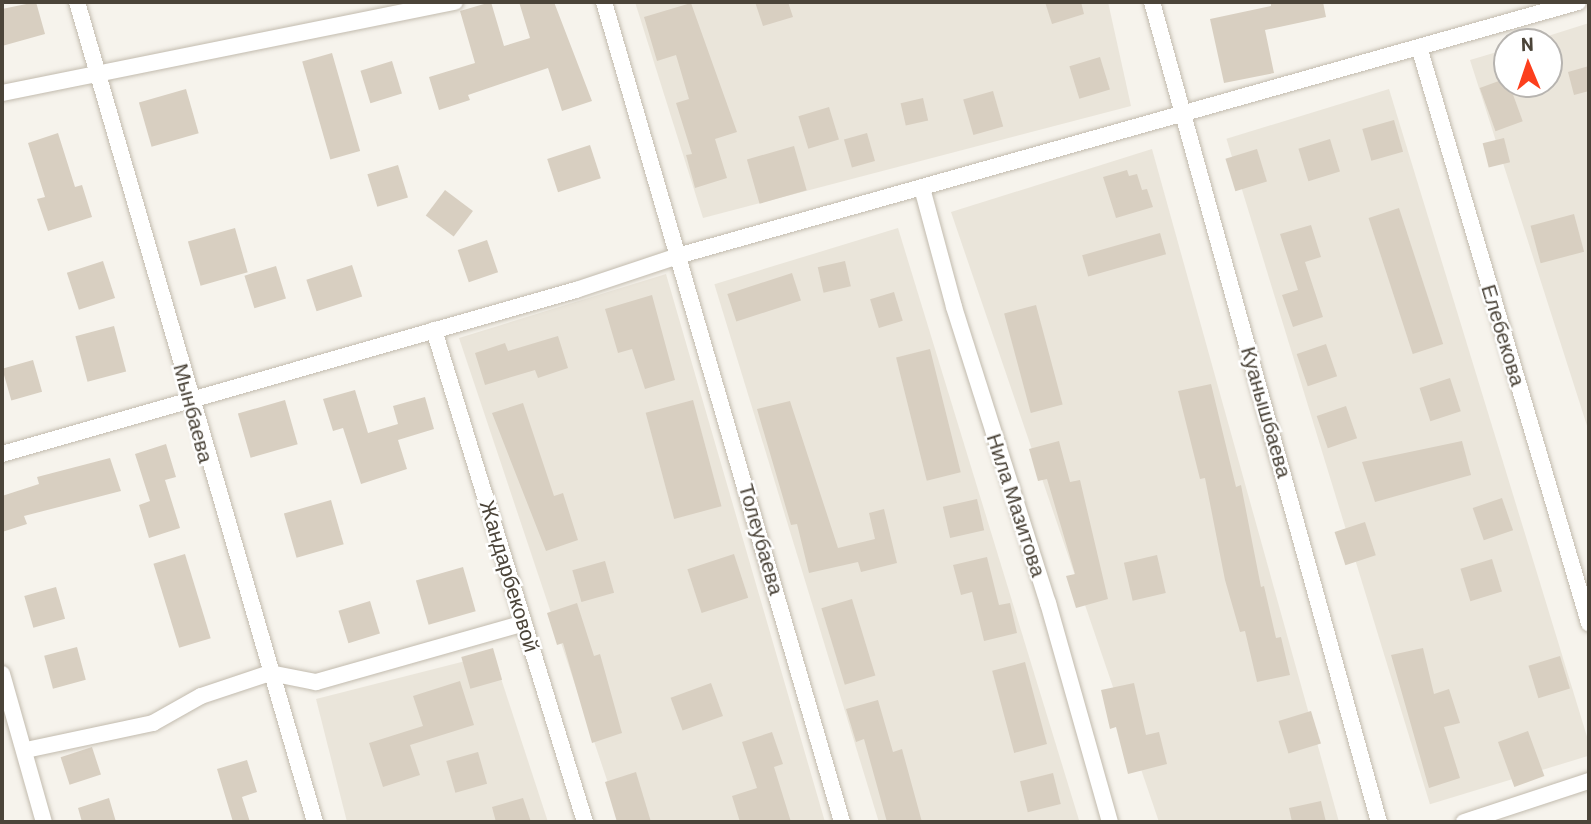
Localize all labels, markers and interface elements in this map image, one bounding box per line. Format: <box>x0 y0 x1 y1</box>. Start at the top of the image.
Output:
north arrow <box>1493 28 1563 98</box>
text: N <box>1521 32 1534 55</box>
street label: Елебекова <box>1477 281 1531 389</box>
street label: Куанышбаева <box>1236 344 1298 480</box>
street label: Мынбаева <box>169 361 219 465</box>
street label: Нила Мазитова <box>982 430 1052 580</box>
street label: Толеубаева <box>734 481 790 597</box>
street label: Жандарбековой <box>475 497 545 655</box>

